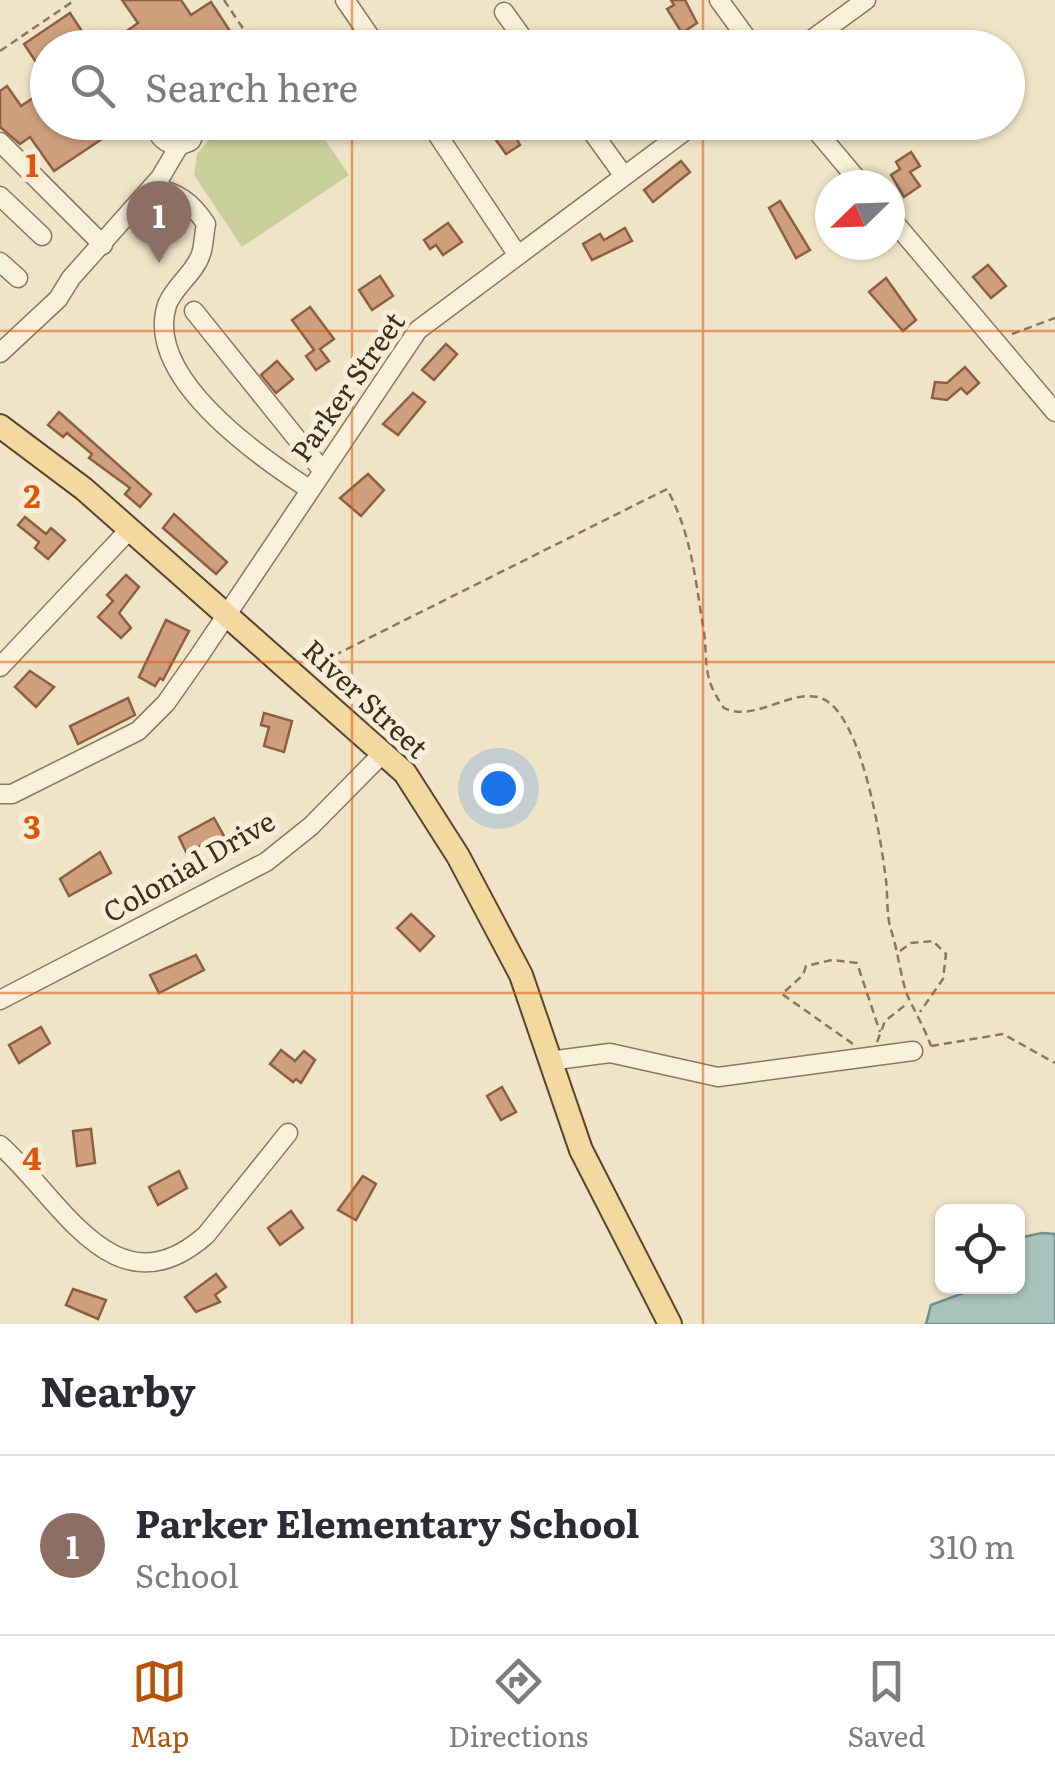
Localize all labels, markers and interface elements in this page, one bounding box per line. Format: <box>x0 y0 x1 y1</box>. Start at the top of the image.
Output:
search box <box>30 30 1025 140</box>
text: Search here <box>145 57 358 114</box>
icon: search <box>65 58 120 113</box>
text: 1 <box>25 139 39 187</box>
north arrow <box>815 170 905 260</box>
pin: 1 <box>126 180 192 263</box>
street label: Parker Street <box>279 302 414 469</box>
text: 2 <box>23 470 41 518</box>
street label: River Street <box>294 628 439 767</box>
your location <box>473 763 524 814</box>
street label: Colonial Drive <box>94 799 282 932</box>
text: 3 <box>23 801 41 849</box>
text: 4 <box>22 1132 42 1180</box>
map controls <box>935 1204 1025 1294</box>
button: locate <box>935 1204 1025 1294</box>
text: Nearby <box>40 1358 196 1420</box>
text: Parker Elementary School <box>135 1493 640 1550</box>
text: 1 <box>66 1521 79 1569</box>
text: 310 m <box>929 1521 1015 1569</box>
text: School <box>135 1550 239 1598</box>
tab: Map <box>130 1654 189 1756</box>
tab: Directions <box>448 1654 588 1756</box>
tab: Saved <box>847 1654 925 1756</box>

